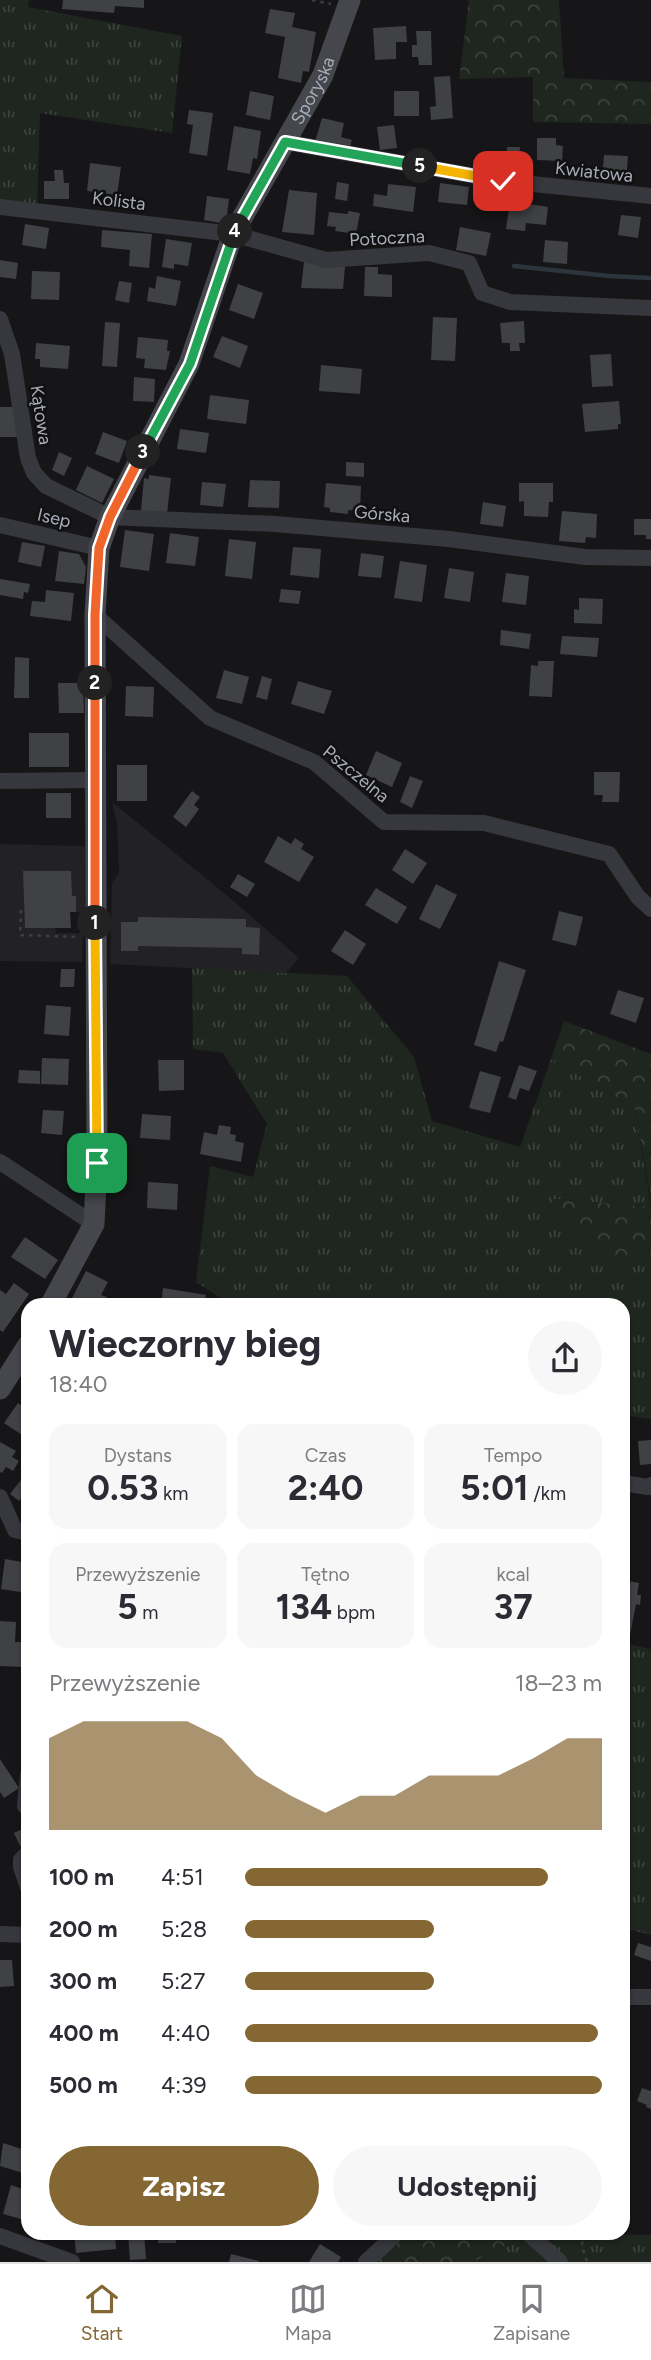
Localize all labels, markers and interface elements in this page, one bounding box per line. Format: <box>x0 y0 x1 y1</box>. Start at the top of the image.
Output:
street label: Sporyska <box>286 54 340 128</box>
pin: 5 <box>402 148 438 184</box>
pin <box>473 151 533 211</box>
text: 5 <box>414 154 425 177</box>
street label: Kwiatowa <box>554 157 634 187</box>
icon: check <box>484 162 522 200</box>
street label: Kolista <box>91 187 147 215</box>
pin: 4 <box>218 214 252 248</box>
text: 4 <box>228 219 241 242</box>
street label: Potoczna <box>349 225 425 251</box>
street label: Kątowa <box>25 384 57 446</box>
pin: 3 <box>125 434 160 470</box>
text: 3 <box>137 440 148 463</box>
street label: Górska <box>353 501 411 527</box>
street label: Isep <box>35 503 73 533</box>
pin: 2 <box>78 666 112 700</box>
text: 2 <box>89 671 100 694</box>
street label: Pszczelna <box>318 741 394 807</box>
pin: 1 <box>78 906 112 940</box>
text: 1 <box>90 911 99 934</box>
pin <box>67 1133 127 1193</box>
icon: arrive <box>78 1144 116 1182</box>
text: Wieczorny bieg <box>49 1321 321 1367</box>
button: share <box>528 1321 602 1395</box>
text: 18:40 <box>49 1370 107 1398</box>
text: Dystans <box>104 1444 172 1467</box>
text: Czas <box>305 1444 346 1467</box>
text: Tempo <box>484 1444 542 1467</box>
text: 0.53 <box>87 1467 158 1509</box>
text: 2:40 <box>288 1467 363 1509</box>
text: 5:01 <box>460 1467 529 1509</box>
text: km <box>158 1482 188 1505</box>
text: /km <box>529 1482 566 1505</box>
text: Przewyższenie <box>75 1563 200 1586</box>
text: Tętno <box>301 1563 350 1586</box>
text: kcal <box>497 1563 530 1586</box>
text: 5 <box>117 1586 138 1628</box>
text: 134 <box>276 1586 332 1628</box>
text: 37 <box>494 1586 533 1628</box>
text: m <box>138 1601 158 1624</box>
text: bpm <box>332 1601 375 1624</box>
text: Przewyższenie <box>49 1669 200 1697</box>
text: 18–23 m <box>515 1669 602 1697</box>
text: 100 m <box>49 1863 114 1891</box>
text: 4:51 <box>161 1863 204 1891</box>
text: 200 m <box>49 1915 118 1943</box>
text: 5:28 <box>161 1915 207 1943</box>
text: 300 m <box>49 1967 117 1995</box>
text: 5:27 <box>161 1967 205 1995</box>
text: 400 m <box>49 2019 119 2047</box>
text: 4:40 <box>161 2019 210 2047</box>
text: 500 m <box>49 2071 118 2099</box>
text: 4:39 <box>161 2071 207 2099</box>
button: Zapisz <box>49 2146 319 2226</box>
button: Udostępnij <box>333 2146 602 2226</box>
tab: Start <box>81 2280 123 2345</box>
tab: Mapa <box>285 2280 331 2345</box>
tab: Zapisane <box>493 2280 570 2345</box>

